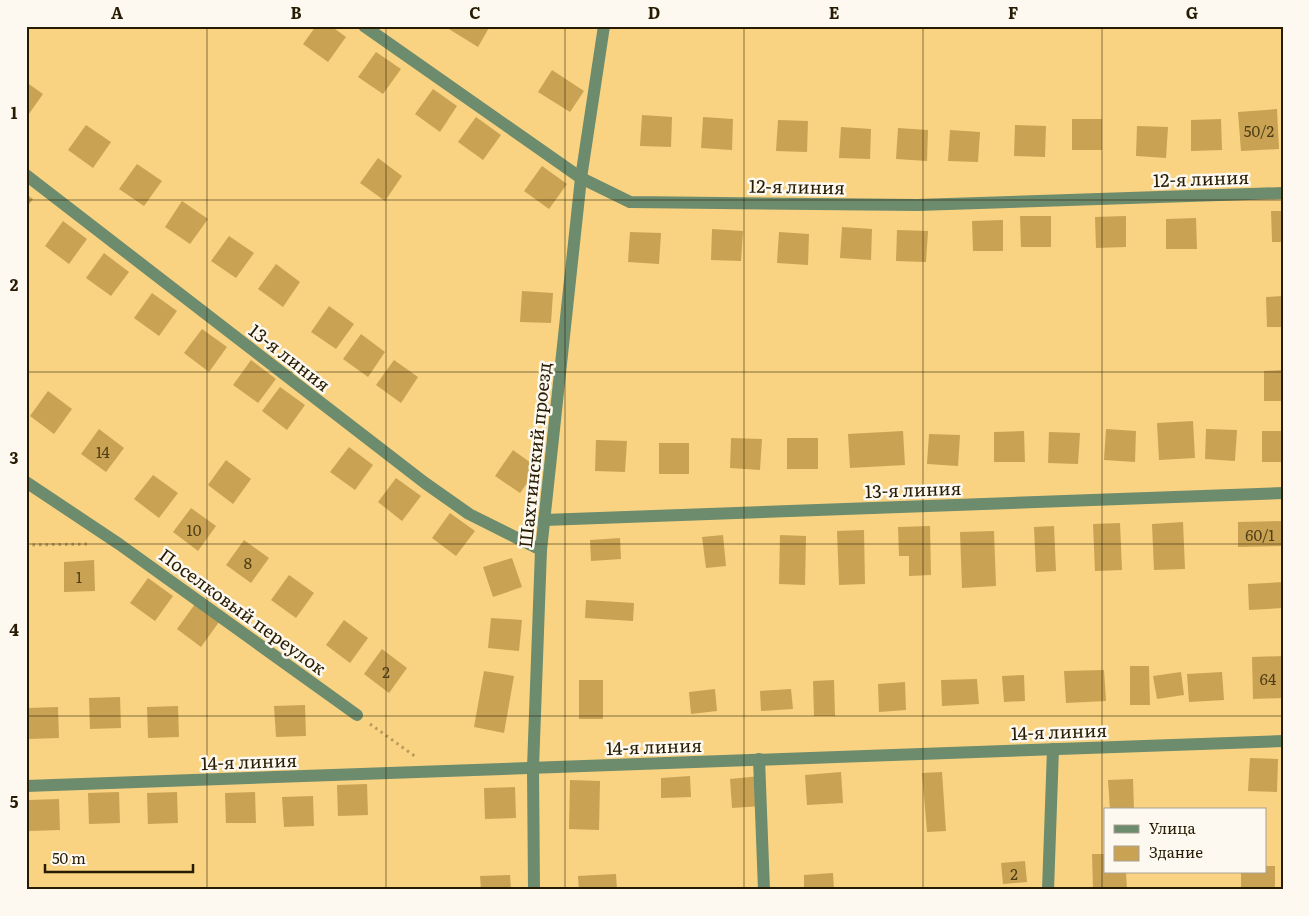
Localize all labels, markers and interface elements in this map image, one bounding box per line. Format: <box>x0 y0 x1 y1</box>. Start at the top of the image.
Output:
text: A <box>111 0 123 24</box>
text: B <box>290 0 302 24</box>
text: C <box>469 0 481 24</box>
text: D <box>648 0 660 24</box>
text: E <box>829 0 840 24</box>
text: F <box>1008 0 1018 24</box>
text: G <box>1186 0 1198 24</box>
text: 1 <box>11 100 18 124</box>
house number: 50/2 <box>1244 119 1275 142</box>
street label: 12-я линия <box>1153 163 1249 193</box>
street label: 12-я линия <box>749 172 845 200</box>
text: 2 <box>10 272 19 296</box>
street label: 13-я линия <box>244 317 336 397</box>
street label: Шахтинский проезд <box>511 361 557 549</box>
house number: 14 <box>96 440 110 463</box>
text: 3 <box>10 445 19 469</box>
street label: 13-я линия <box>864 474 962 504</box>
house number: 10 <box>187 518 202 541</box>
house number: 60/1 <box>1245 523 1275 546</box>
street label: Поселковый переулок <box>154 541 332 681</box>
house number: 8 <box>244 551 252 574</box>
house number: 1 <box>76 565 82 588</box>
text: 4 <box>9 617 19 641</box>
house number: 2 <box>382 660 390 683</box>
house number: 64 <box>1260 667 1276 690</box>
street label: 14-я линия <box>1010 716 1108 746</box>
street label: 14-я линия <box>605 731 703 761</box>
street label: 14-я линия <box>200 746 298 776</box>
text: 5 <box>10 789 19 813</box>
legend <box>1104 808 1266 874</box>
text: Улица <box>1149 816 1197 839</box>
text: Здание <box>1149 840 1203 863</box>
scale bar <box>45 841 192 873</box>
text: 50 m <box>52 846 86 869</box>
house number: 2 <box>1010 862 1018 885</box>

